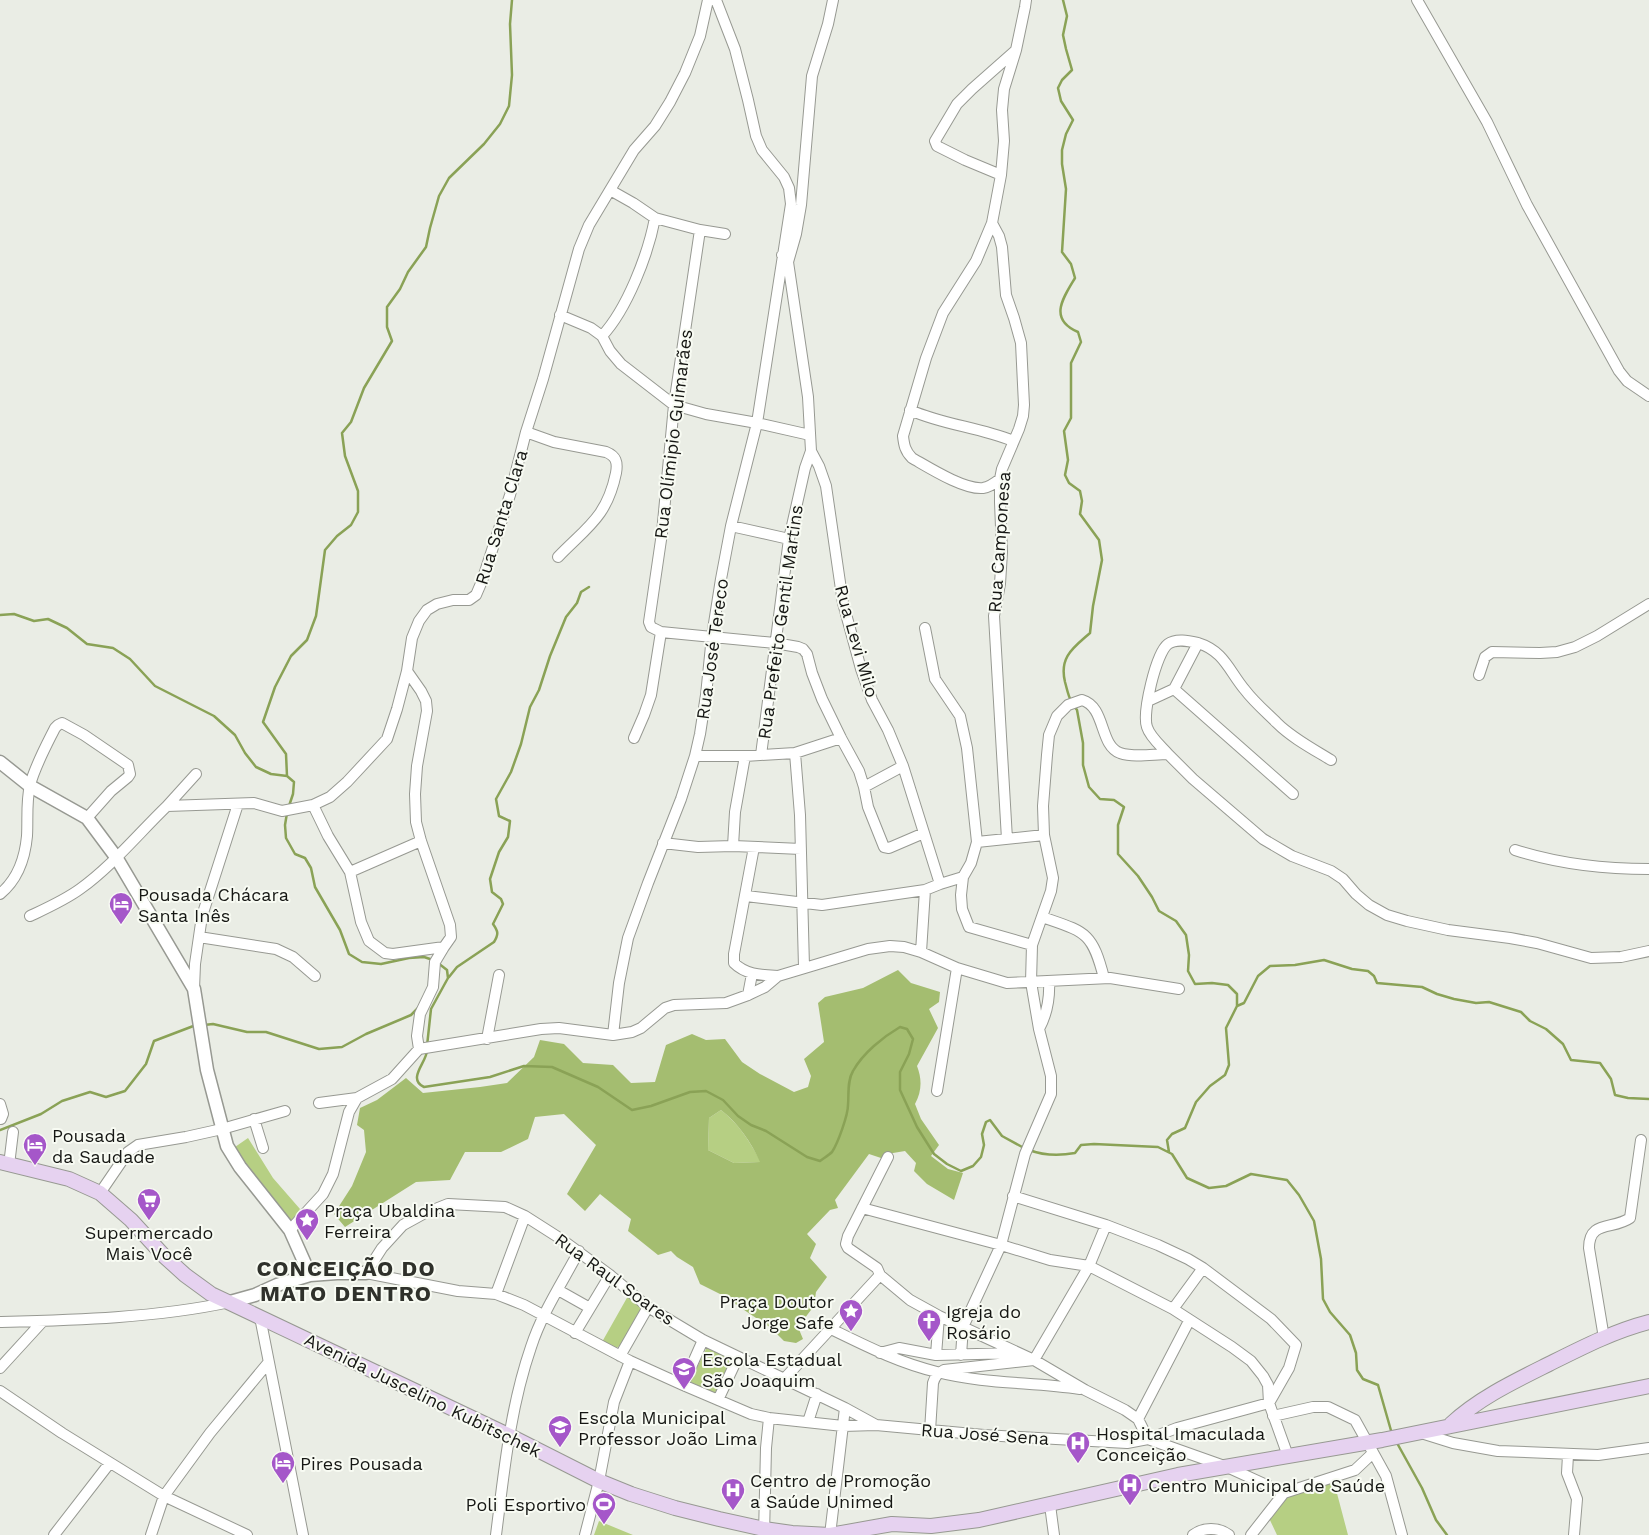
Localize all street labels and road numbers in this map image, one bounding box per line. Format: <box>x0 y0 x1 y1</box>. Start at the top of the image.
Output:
street label: Rua Olímipio Guimarães <box>650 328 696 540</box>
street label: Rua Santa Clara <box>470 447 532 587</box>
street label: Rua Camponesa <box>984 471 1014 613</box>
street label: Rua Prefeito Gentil Martins <box>753 503 807 741</box>
street label: Rua José Tereco <box>692 577 732 721</box>
street label: Rua Levi Milo <box>831 582 883 700</box>
street label: Rua Raul Soares <box>551 1229 679 1329</box>
street label: Avenida Juscelino Kubitschek <box>301 1328 545 1462</box>
street label: Rua José Sena <box>920 1419 1050 1449</box>

